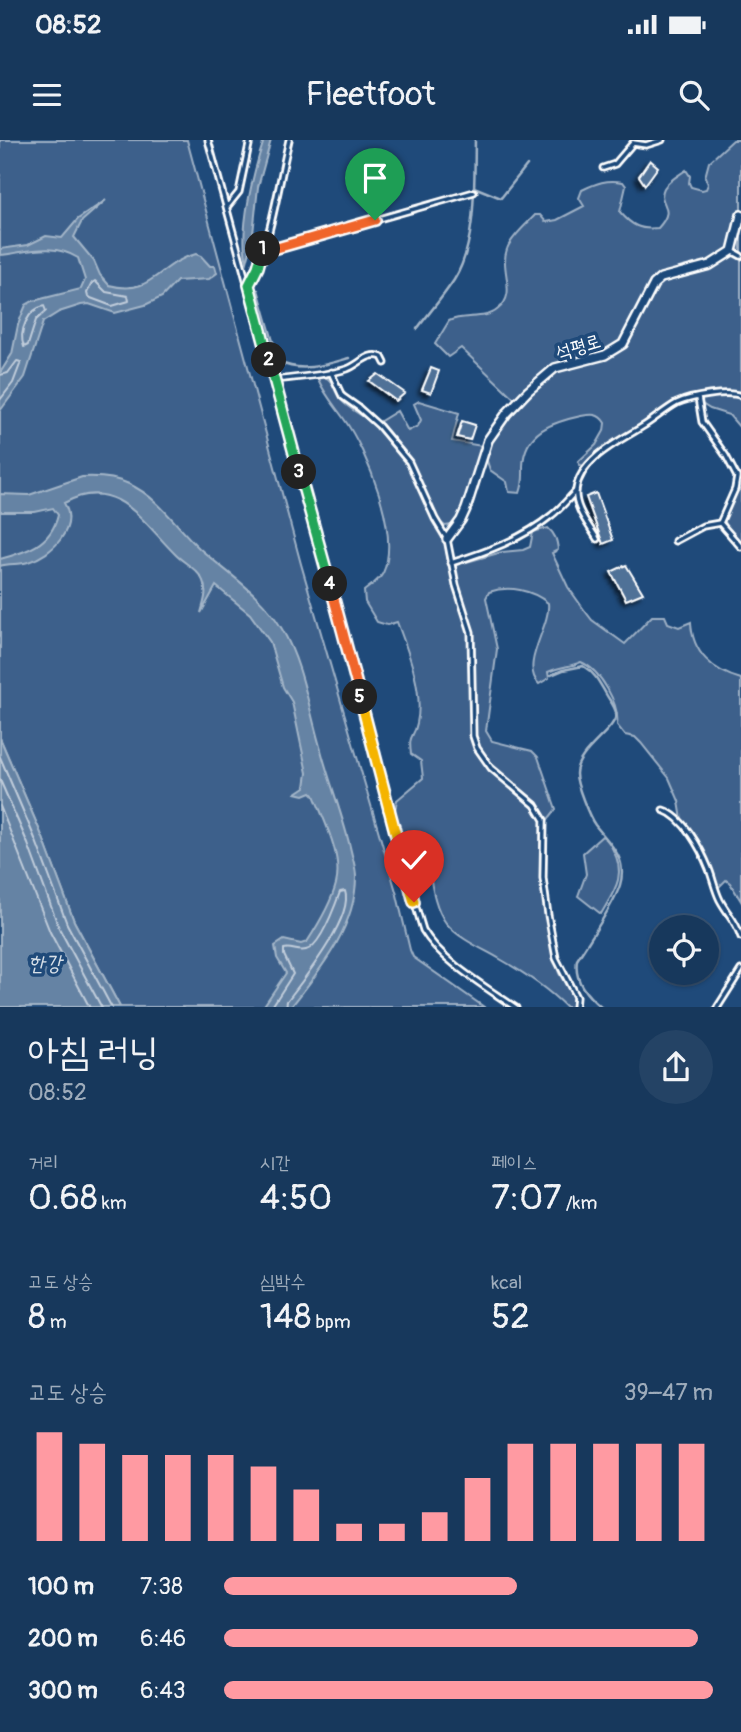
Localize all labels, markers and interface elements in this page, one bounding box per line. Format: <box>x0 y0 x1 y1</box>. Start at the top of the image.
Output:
text: 08:52 <box>35 9 101 41</box>
text: Fleetfoot <box>306 75 435 115</box>
icon: menu <box>28 76 66 114</box>
icon: search <box>675 76 713 114</box>
pin <box>345 148 405 220</box>
icon: arrive <box>356 159 394 197</box>
pin: 1 <box>246 232 280 266</box>
text: 1 <box>259 236 266 260</box>
street label: 석평로 <box>553 329 604 365</box>
pin: 2 <box>252 342 286 378</box>
text: 2 <box>263 347 274 371</box>
pin: 3 <box>282 454 316 490</box>
text: 3 <box>293 459 304 483</box>
pin: 4 <box>312 566 348 602</box>
text: 4 <box>324 571 335 595</box>
pin: 5 <box>342 680 378 714</box>
text: 5 <box>354 684 365 708</box>
pin <box>384 830 444 902</box>
icon: check <box>395 841 433 879</box>
map controls <box>649 915 719 985</box>
button: locate <box>649 915 719 985</box>
water label: 한강 <box>28 950 64 977</box>
text: 아침 러닝 <box>28 1028 159 1076</box>
button: share <box>639 1030 713 1104</box>
text: 08:52 <box>28 1078 87 1107</box>
text: 거리 <box>28 1151 59 1175</box>
text: 시간 <box>260 1151 290 1175</box>
text: 페이스 <box>491 1151 537 1175</box>
text: 0.68 <box>28 1176 98 1220</box>
text: 4:50 <box>260 1176 332 1220</box>
text: 7:07 <box>491 1176 562 1220</box>
text: km <box>98 1191 127 1215</box>
text: /km <box>562 1191 597 1215</box>
text: 고도 상승 <box>28 1270 93 1294</box>
text: 심박수 <box>260 1270 306 1294</box>
text: kcal <box>491 1271 522 1295</box>
text: 8 <box>28 1295 46 1339</box>
text: 148 <box>260 1295 311 1339</box>
text: 52 <box>491 1295 530 1339</box>
text: m <box>46 1310 67 1334</box>
text: bpm <box>311 1310 351 1334</box>
text: 고도 상승 <box>28 1378 107 1407</box>
text: 39–47 m <box>624 1378 713 1407</box>
text: 100 m <box>28 1572 94 1601</box>
text: 7:38 <box>140 1572 183 1601</box>
text: 200 m <box>28 1624 98 1653</box>
text: 6:46 <box>140 1624 186 1653</box>
text: 300 m <box>28 1676 98 1705</box>
text: 6:43 <box>140 1676 186 1705</box>

